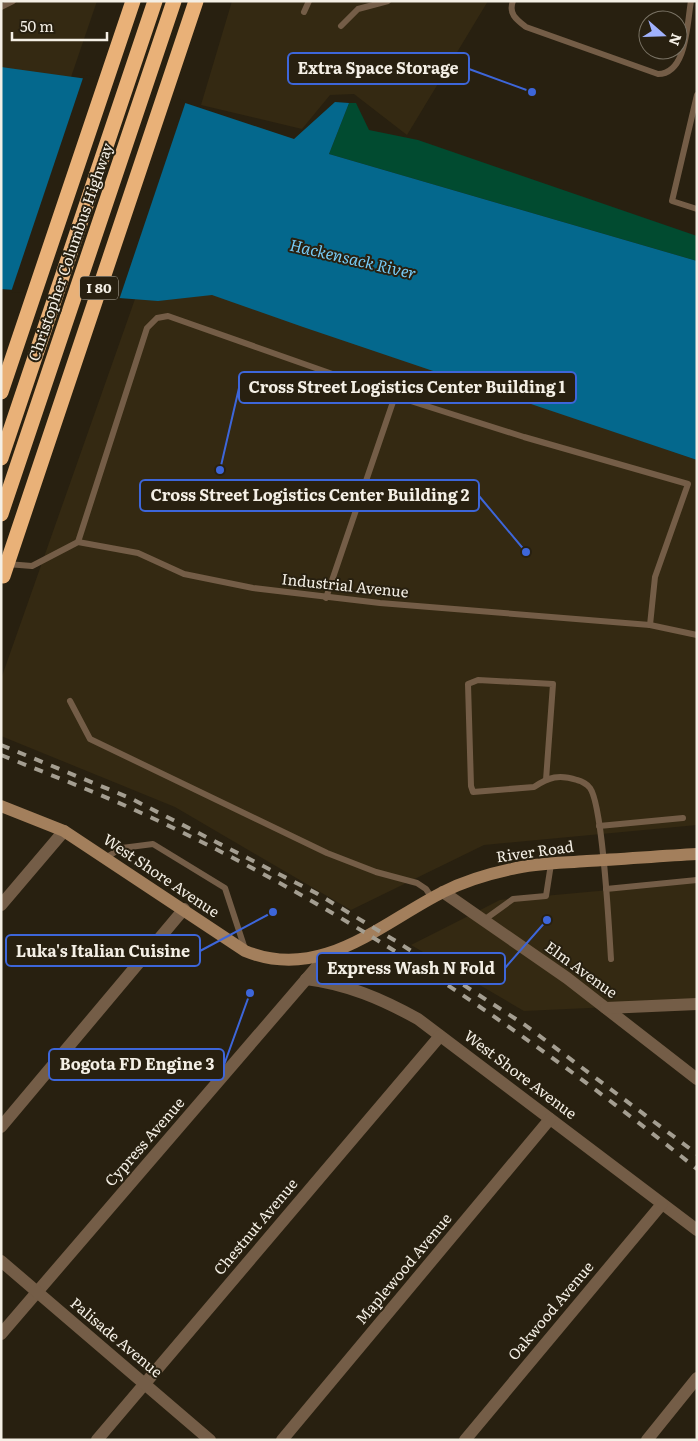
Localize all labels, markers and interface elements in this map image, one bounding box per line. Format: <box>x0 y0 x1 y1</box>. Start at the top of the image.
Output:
scale bar <box>12 10 108 42</box>
north arrow <box>638 10 688 60</box>
text: 50 m <box>20 14 54 37</box>
text: N <box>665 31 688 49</box>
callout: Extra Space Storage <box>288 53 469 84</box>
text: Extra Space Storage <box>298 55 458 79</box>
street label: Christopher Columbus Highway <box>21 139 118 364</box>
water label: Hackensack River <box>288 232 419 284</box>
road number: I 80 <box>80 276 118 300</box>
callout: Cross Street Logistics Center Building 1 <box>239 372 576 403</box>
text: Cross Street Logistics Center Building 1 <box>249 374 566 398</box>
callout: Cross Street Logistics Center Building 2 <box>140 480 479 511</box>
text: Cross Street Logistics Center Building 2 <box>151 482 470 506</box>
street label: Industrial Avenue <box>280 566 410 603</box>
street label: West Shore Avenue <box>99 827 225 922</box>
street label: River Road <box>495 834 575 867</box>
callout: Luka's Italian Cuisine <box>6 935 200 966</box>
street label: Elm Avenue <box>541 935 623 1003</box>
text: Luka's Italian Cuisine <box>16 938 190 962</box>
callout: Express Wash N Fold <box>317 953 505 984</box>
text: Express Wash N Fold <box>327 955 495 979</box>
street label: West Shore Avenue <box>460 1024 582 1124</box>
callout: Bogota FD Engine 3 <box>49 1049 224 1080</box>
text: Bogota FD Engine 3 <box>60 1051 214 1075</box>
street label: Cypress Avenue <box>99 1091 189 1191</box>
street label: Chestnut Avenue <box>207 1172 303 1280</box>
street label: Maplewood Avenue <box>349 1207 457 1329</box>
street label: Oakwood Avenue <box>501 1255 598 1365</box>
street label: Palisade Avenue <box>66 1291 168 1383</box>

